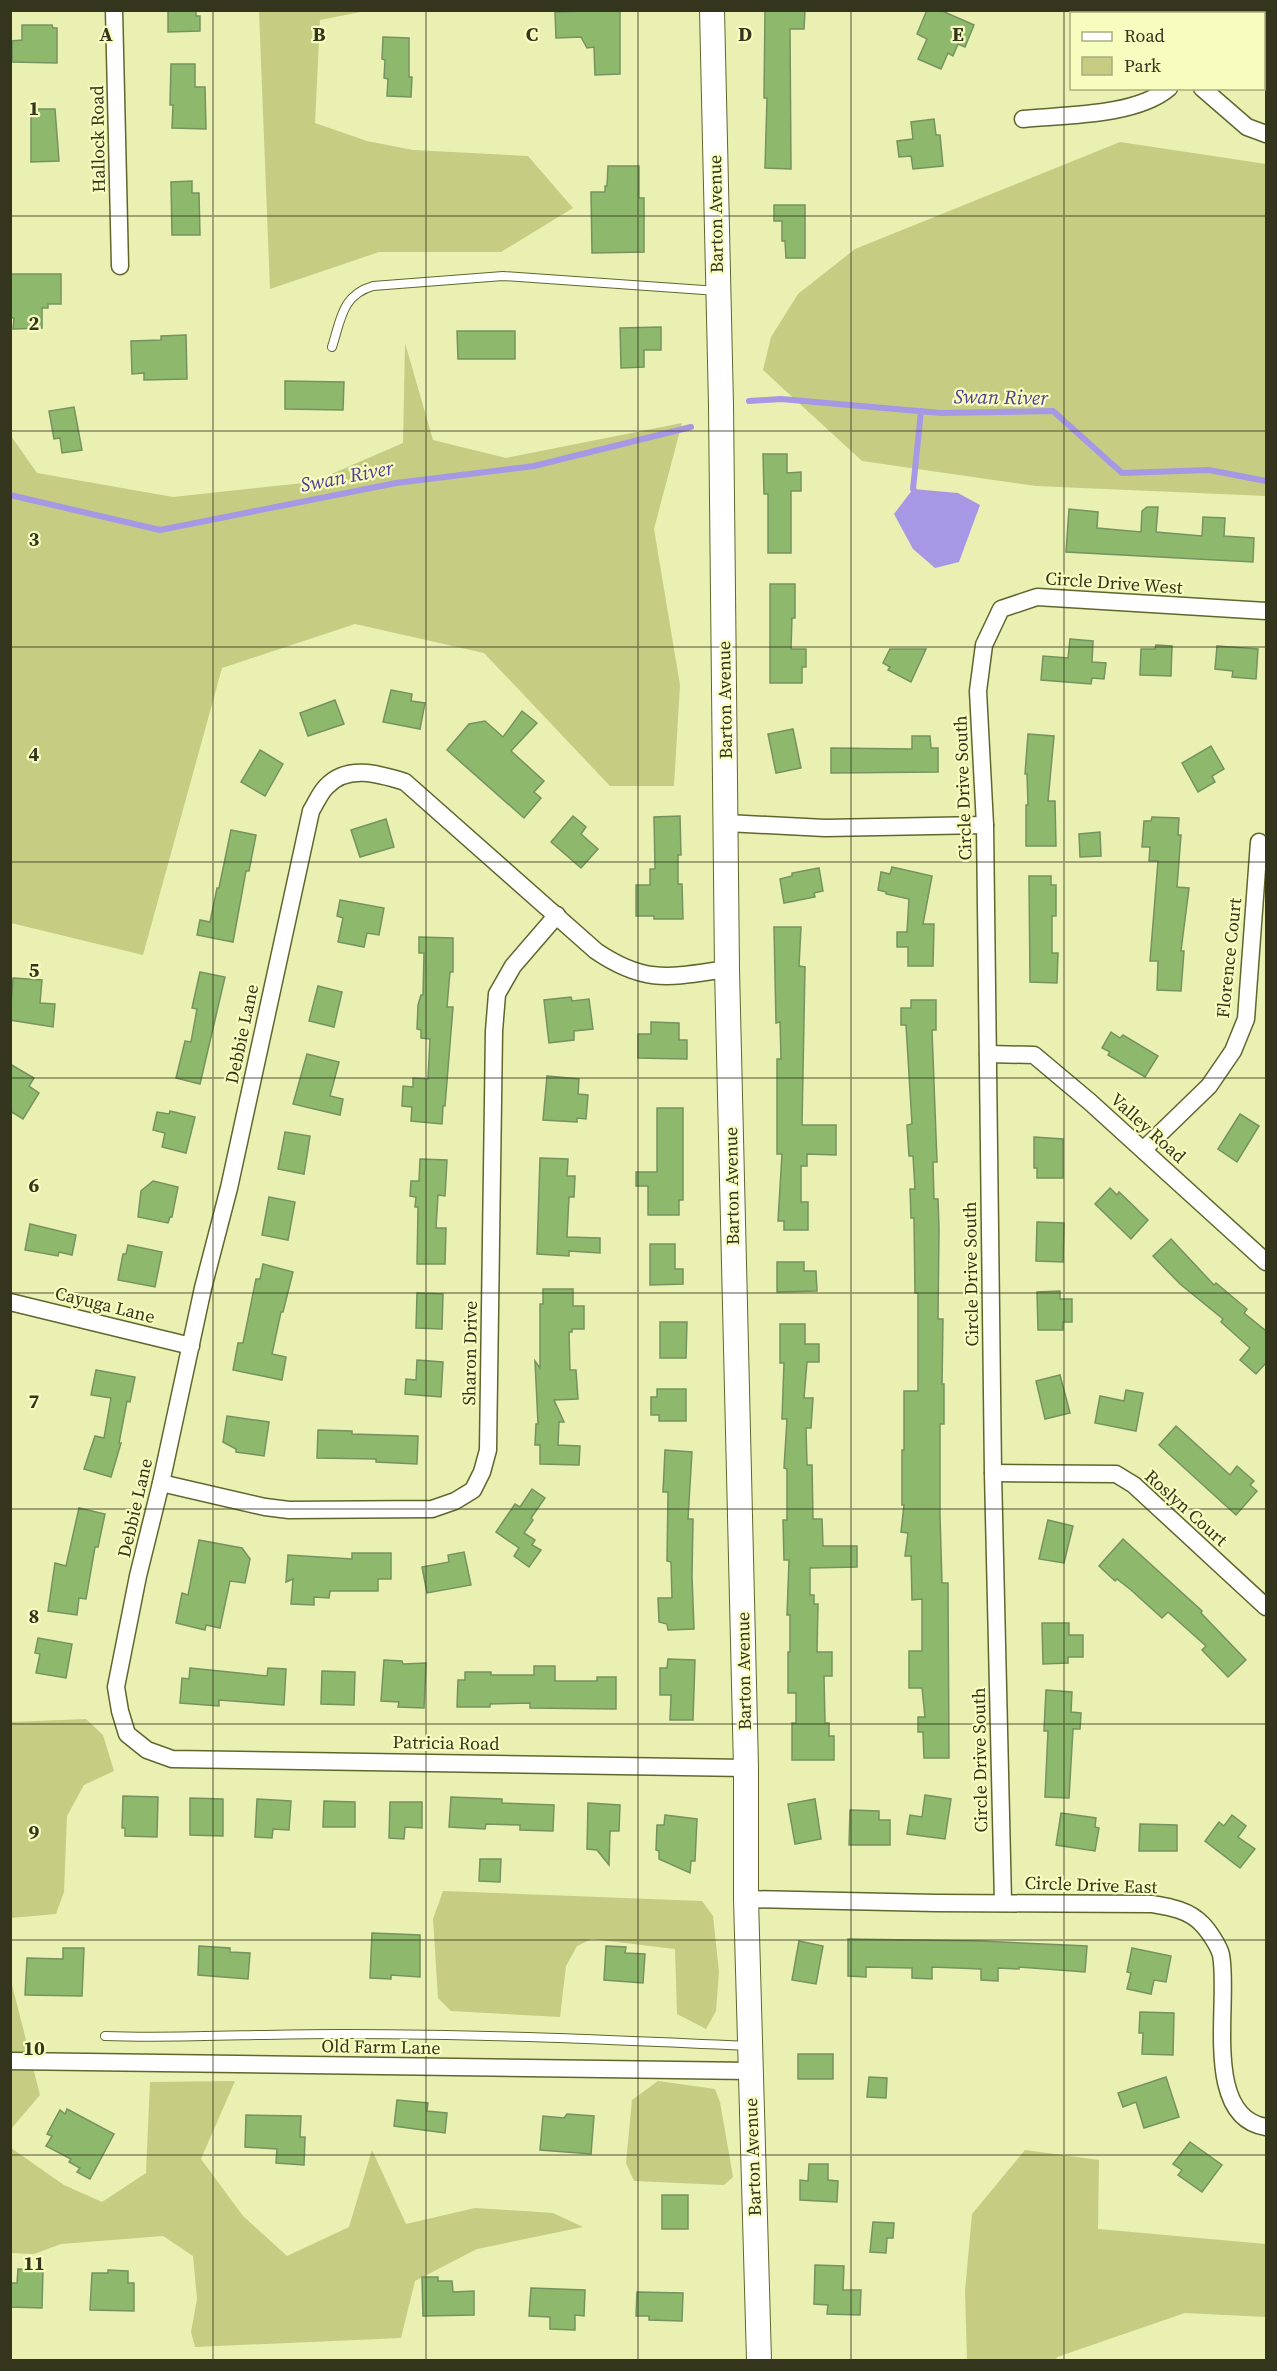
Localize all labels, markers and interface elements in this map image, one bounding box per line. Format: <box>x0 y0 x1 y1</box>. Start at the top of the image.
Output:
legend <box>1070 12 1265 90</box>
text: A <box>99 20 113 48</box>
text: B <box>312 20 326 48</box>
text: C <box>526 20 538 48</box>
text: D <box>738 20 752 48</box>
text: E <box>952 20 964 48</box>
text: Road <box>1124 23 1165 48</box>
text: Park <box>1124 53 1161 78</box>
street label: Hallock Road <box>84 85 111 193</box>
text: 1 <box>29 94 39 122</box>
street label: Barton Avenue <box>702 155 729 273</box>
text: 2 <box>29 309 40 337</box>
water label: Swan River <box>954 382 1049 412</box>
water label: Swan River <box>298 453 397 499</box>
text: 3 <box>29 525 40 553</box>
street label: Circle Drive West <box>1045 565 1184 600</box>
street label: Barton Avenue <box>711 641 738 759</box>
street label: Circle Drive South <box>947 715 978 861</box>
text: 4 <box>29 740 40 768</box>
street label: Florence Court <box>1210 896 1247 1019</box>
text: 5 <box>29 956 40 984</box>
street label: Debbie Lane <box>219 982 264 1086</box>
street label: Valley Road <box>1105 1087 1192 1168</box>
street label: Barton Avenue <box>718 1127 745 1245</box>
text: 6 <box>29 1171 40 1199</box>
street label: Circle Drive South <box>957 1201 984 1347</box>
street label: Cayuga Lane <box>53 1280 158 1329</box>
street label: Sharon Drive <box>456 1300 483 1406</box>
text: 7 <box>29 1387 40 1415</box>
street label: Debbie Lane <box>111 1456 158 1560</box>
street label: Roslyn Court <box>1139 1464 1233 1552</box>
text: 8 <box>29 1602 39 1630</box>
street label: Barton Avenue <box>730 1612 757 1730</box>
street label: Circle Drive South <box>966 1687 993 1833</box>
street label: Patricia Road <box>392 1729 500 1756</box>
text: 9 <box>29 1818 40 1846</box>
street label: Circle Drive East <box>1024 1870 1158 1899</box>
street label: Old Farm Lane <box>321 2033 441 2060</box>
text: 10 <box>23 2034 45 2062</box>
street label: Barton Avenue <box>738 2097 767 2217</box>
text: 11 <box>23 2249 45 2277</box>

